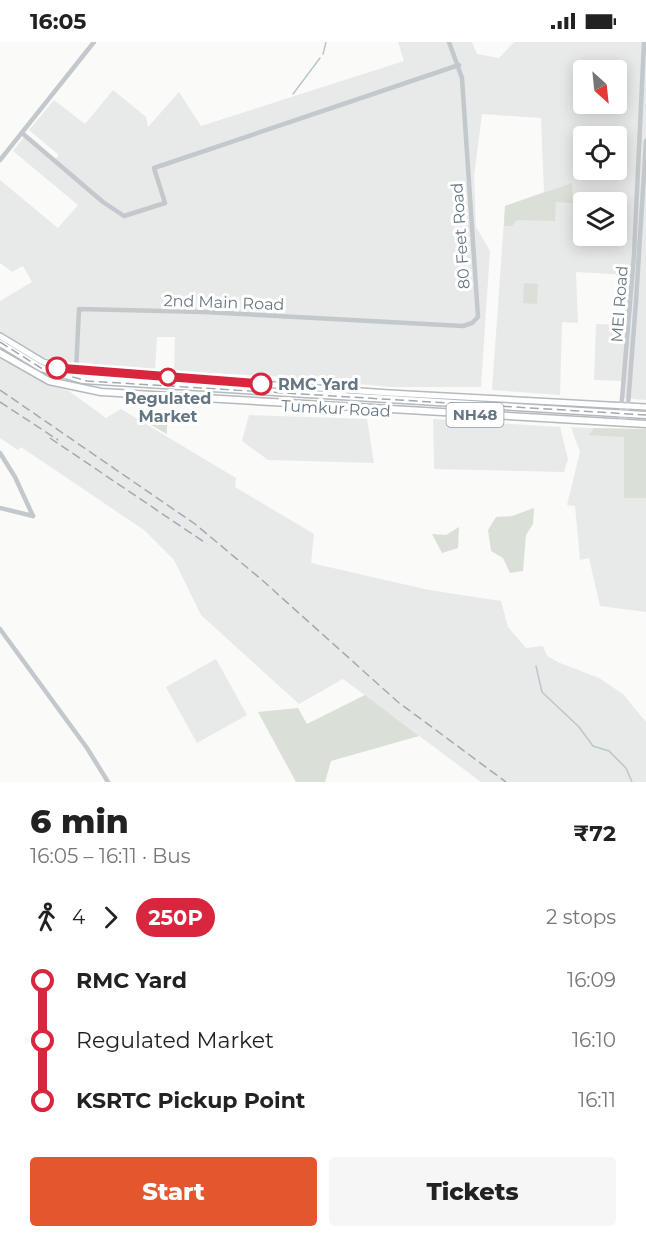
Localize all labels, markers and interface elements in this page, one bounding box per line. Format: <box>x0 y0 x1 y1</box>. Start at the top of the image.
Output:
text: 16:05 <box>30 8 86 35</box>
north arrow <box>573 60 627 114</box>
map controls <box>573 60 627 246</box>
button: locate <box>573 126 627 180</box>
street label: 80 Feet Road <box>447 182 474 290</box>
button: layers <box>573 192 627 246</box>
street label: MEI Road <box>607 265 632 343</box>
street label: 2nd Main Road <box>163 291 285 314</box>
unlabelled marker <box>46 357 68 379</box>
marker: Regulated Market <box>159 368 177 386</box>
marker: RMC Yard <box>250 373 272 395</box>
place label: RMC Yard <box>278 375 359 394</box>
place label: Regulated Market <box>125 389 211 426</box>
street label: Tumkur Road <box>281 396 391 421</box>
road number: NH48 <box>446 403 504 427</box>
text: 6 min <box>30 801 129 841</box>
text: ₹72 <box>573 820 616 847</box>
text: 16:05 – 16:11 · Bus <box>30 844 191 868</box>
icon: walk <box>30 901 63 934</box>
icon: forward <box>94 901 127 934</box>
text: 4 <box>72 905 85 929</box>
text: 250P <box>148 905 203 930</box>
text: 2 stops <box>546 905 616 929</box>
text: RMC Yard <box>76 967 187 994</box>
text: 16:09 <box>567 968 616 992</box>
text: Regulated Market <box>76 1027 274 1054</box>
text: 16:10 <box>572 1028 616 1052</box>
text: KSRTC Pickup Point <box>76 1087 305 1114</box>
text: 16:11 <box>578 1088 616 1112</box>
button: Start <box>30 1157 317 1226</box>
button: Tickets <box>329 1157 616 1226</box>

